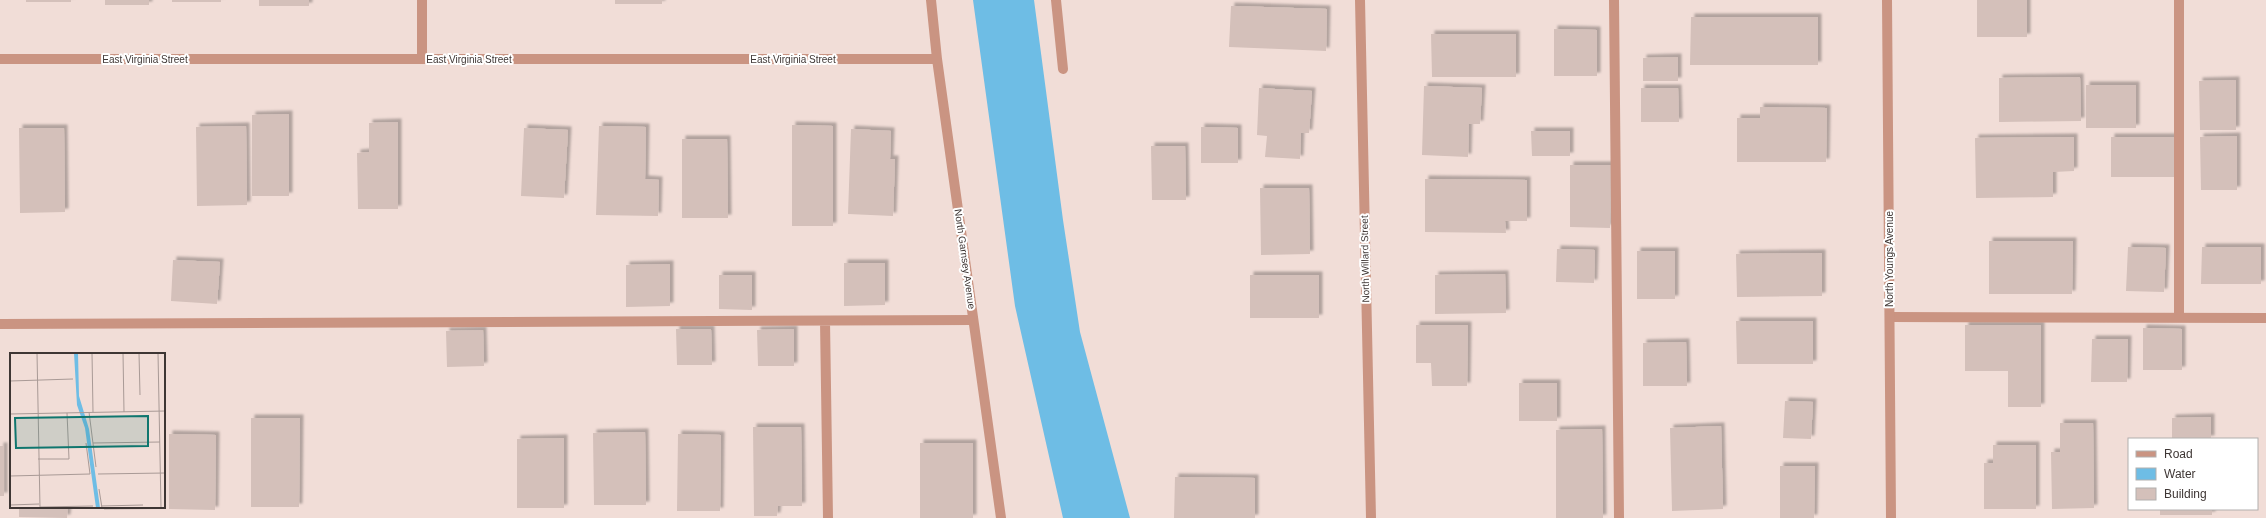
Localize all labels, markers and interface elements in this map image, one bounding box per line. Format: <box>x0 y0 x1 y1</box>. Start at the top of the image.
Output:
street label: East Virginia Street <box>102 54 188 65</box>
street label: East Virginia Street <box>426 54 512 65</box>
street label: East Virginia Street <box>750 54 836 65</box>
street label: North Garnsey Avenue <box>953 208 978 310</box>
street label: North Youngs Avenue <box>1884 211 1895 307</box>
street label: North Willard Street <box>1359 215 1371 303</box>
inset map <box>10 353 165 508</box>
legend <box>2128 438 2258 510</box>
text: Road <box>2164 447 2193 461</box>
text: Water <box>2164 467 2196 481</box>
text: Building <box>2164 487 2207 501</box>

